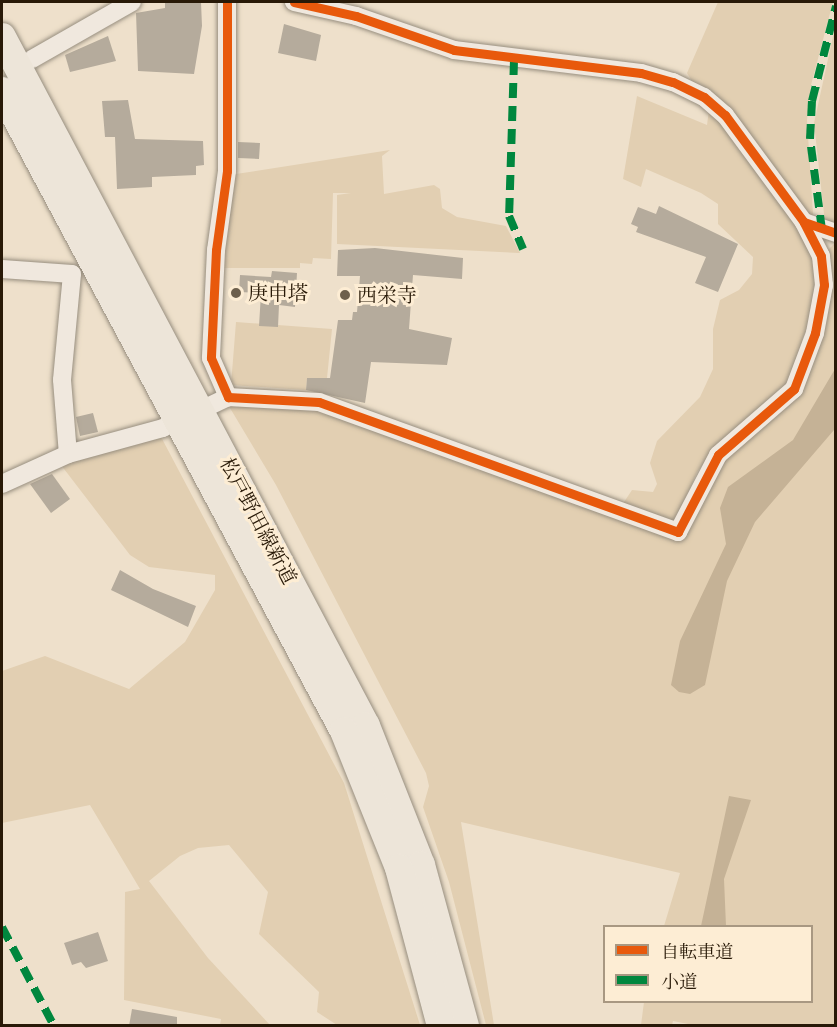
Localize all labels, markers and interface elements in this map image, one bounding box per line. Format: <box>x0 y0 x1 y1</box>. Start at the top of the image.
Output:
place label: 庚申塔 <box>248 281 308 305</box>
place label: 西栄寺 <box>357 283 417 307</box>
marker: 庚申塔 <box>229 286 243 300</box>
marker: 西栄寺 <box>338 288 352 302</box>
street label: 松戸野田線新道 <box>215 454 301 588</box>
legend <box>603 925 813 1003</box>
text: 自転車道 <box>661 941 733 963</box>
text: 小道 <box>661 971 697 993</box>

